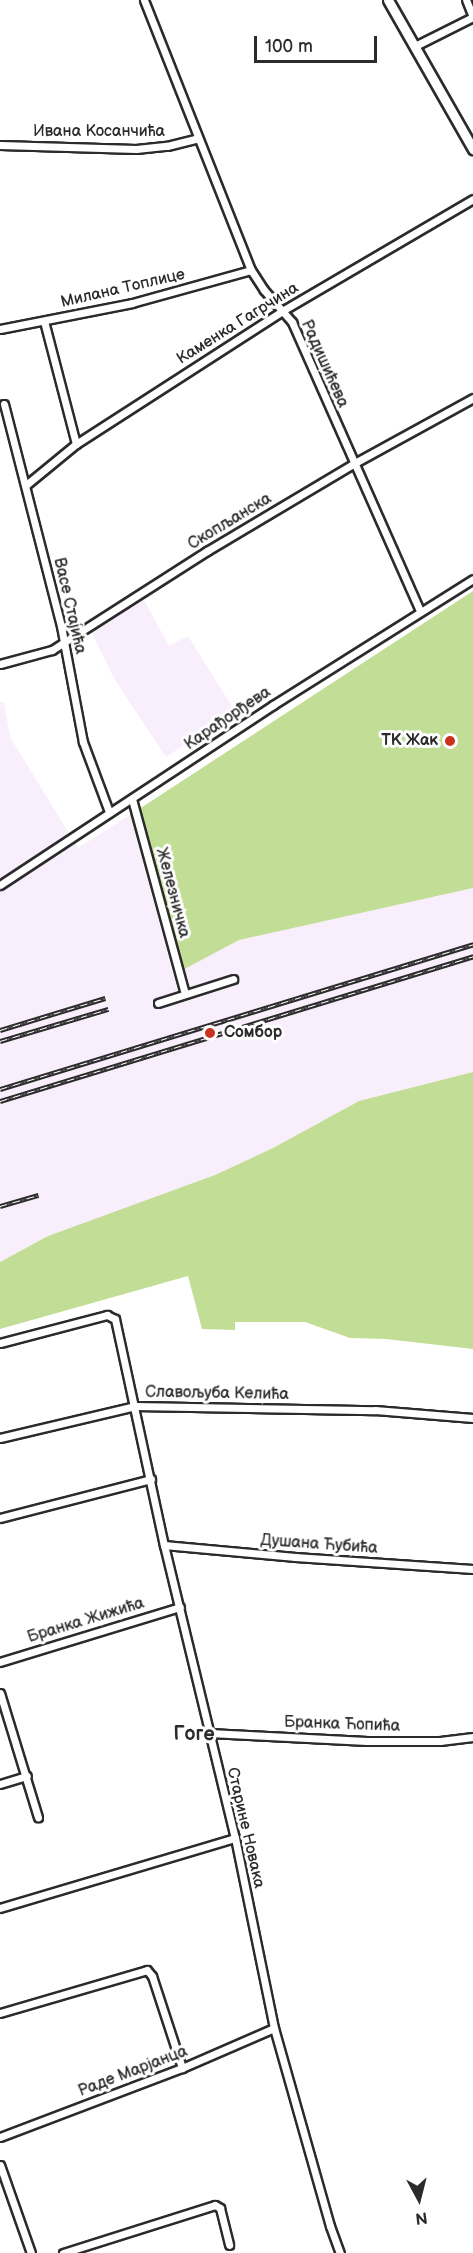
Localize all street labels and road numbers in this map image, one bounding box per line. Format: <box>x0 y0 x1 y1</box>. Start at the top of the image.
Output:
street label: Ивана Косанчића <box>33 122 165 142</box>
street label: Милана Топлице <box>59 265 187 313</box>
street label: Каменка Гагрчина <box>174 279 302 369</box>
street label: Радишићева <box>296 317 352 411</box>
street label: Скопљанска <box>185 490 275 554</box>
street label: Васе Стајића <box>49 556 89 656</box>
street label: Карађорђева <box>181 683 275 755</box>
street label: Железничка <box>151 846 193 940</box>
street label: Славољуба Келића <box>145 1383 289 1405</box>
street label: Душана Ћубића <box>260 1531 378 1559</box>
street label: Бранка Жижића <box>25 1594 147 1648</box>
street label: Бранка Ћопића <box>284 1713 400 1737</box>
street label: Старине Новака <box>222 1766 268 1890</box>
street label: Раде Марјанца <box>76 2042 190 2102</box>

